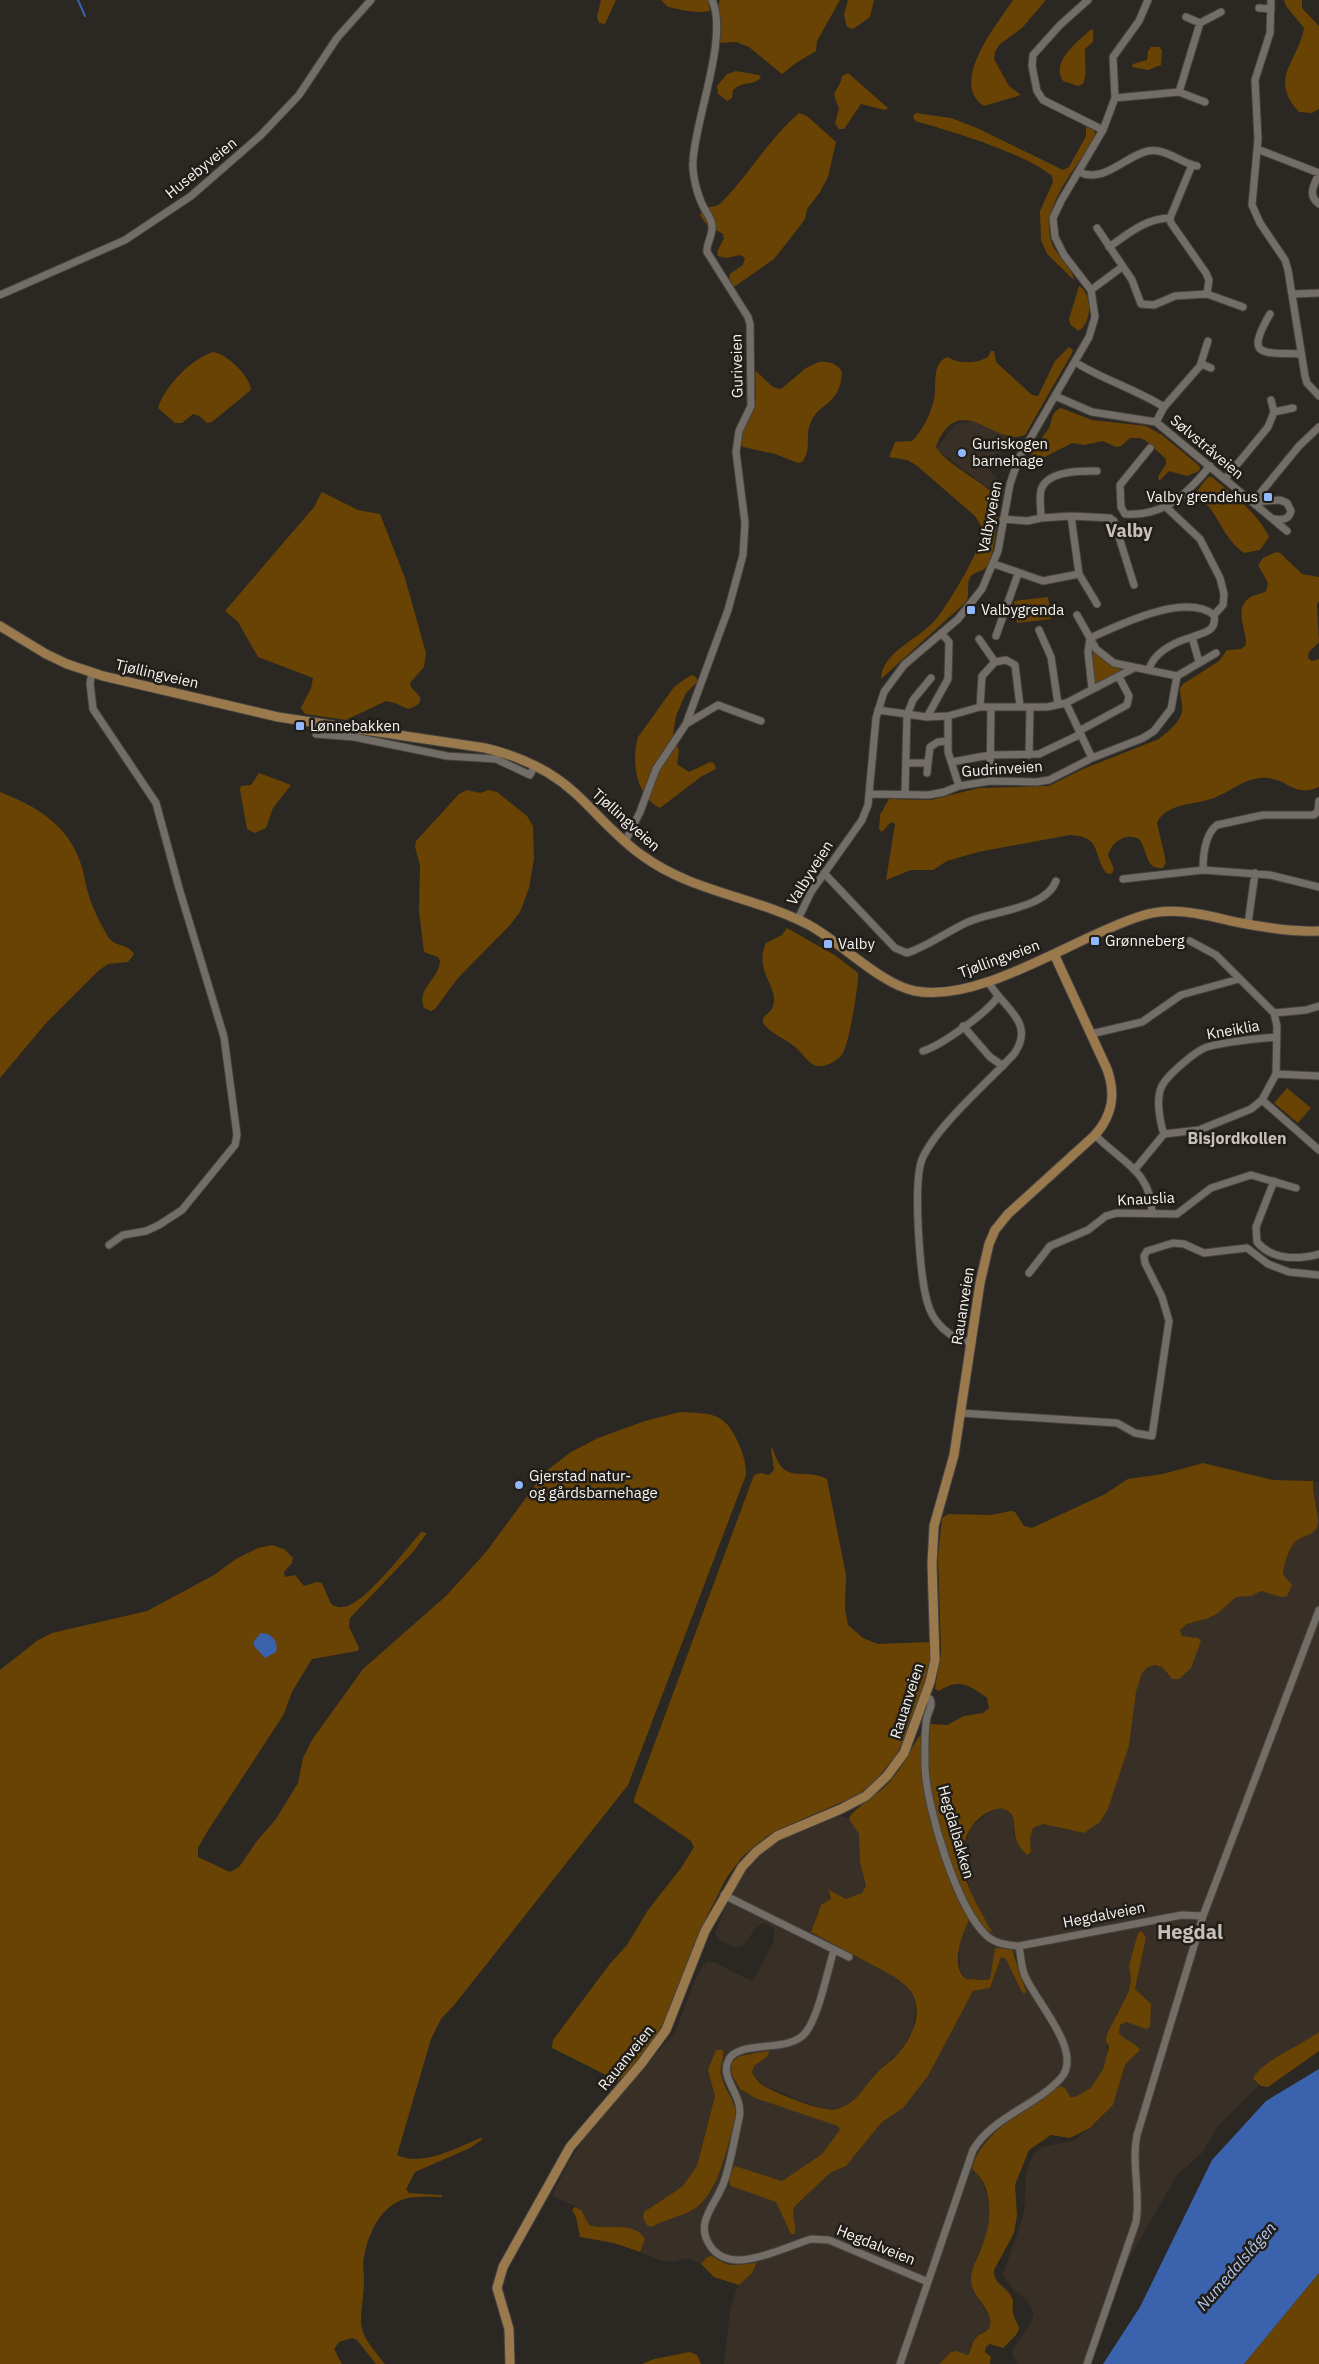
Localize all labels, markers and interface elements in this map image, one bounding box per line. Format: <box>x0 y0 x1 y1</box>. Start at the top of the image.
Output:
street label: Husebyveien <box>161 133 240 202</box>
street label: Guriveien <box>726 334 747 398</box>
street label: Sølvstråveien <box>1167 410 1248 483</box>
place label: Guriskogen barnehage <box>972 434 1048 470</box>
marker: Guriskogen barnehage <box>956 447 968 459</box>
street label: Valbyveien <box>973 479 1006 554</box>
place label: Valby grendehus <box>1146 487 1258 506</box>
marker: Valby grendehus <box>1262 491 1274 503</box>
district label: Valby <box>1105 519 1153 542</box>
place label: Valbygrenda <box>981 600 1064 619</box>
marker: Valbygrenda <box>965 604 977 616</box>
street label: Tjøllingveien <box>113 655 201 692</box>
place label: Lønnebakken <box>310 716 400 735</box>
marker: Lønnebakken <box>294 720 306 732</box>
street label: Gudrinveien <box>961 756 1043 781</box>
street label: Tjøllingveien <box>588 784 664 855</box>
street label: Valbyveien <box>782 837 837 909</box>
place label: Grønneberg <box>1105 931 1185 950</box>
place label: Valby <box>838 934 875 953</box>
street label: Tjøllingveien <box>956 935 1042 982</box>
marker: Grønneberg <box>1089 935 1101 947</box>
marker: Valby <box>822 938 834 950</box>
street label: Kneiklia <box>1205 1015 1261 1044</box>
district label: Bisjordkollen <box>1188 1128 1286 1148</box>
street label: Knauslia <box>1117 1188 1175 1209</box>
street label: Rauanveien <box>947 1266 978 1346</box>
place label: Gjerstad natur- og gårdsbarnehage <box>529 1466 658 1502</box>
marker: Gjerstad natur- og gårdsbarnehage <box>513 1479 525 1491</box>
street label: Rauanveien <box>885 1661 928 1741</box>
street label: Hegdalbakken <box>934 1783 979 1881</box>
street label: Hegdalveien <box>1061 1897 1147 1932</box>
district label: Hegdal <box>1157 1918 1223 1945</box>
street label: Rauanveien <box>594 2021 658 2094</box>
water label: Numedalslågen <box>1192 2218 1280 2314</box>
street label: Hegdalveien <box>834 2220 918 2269</box>

